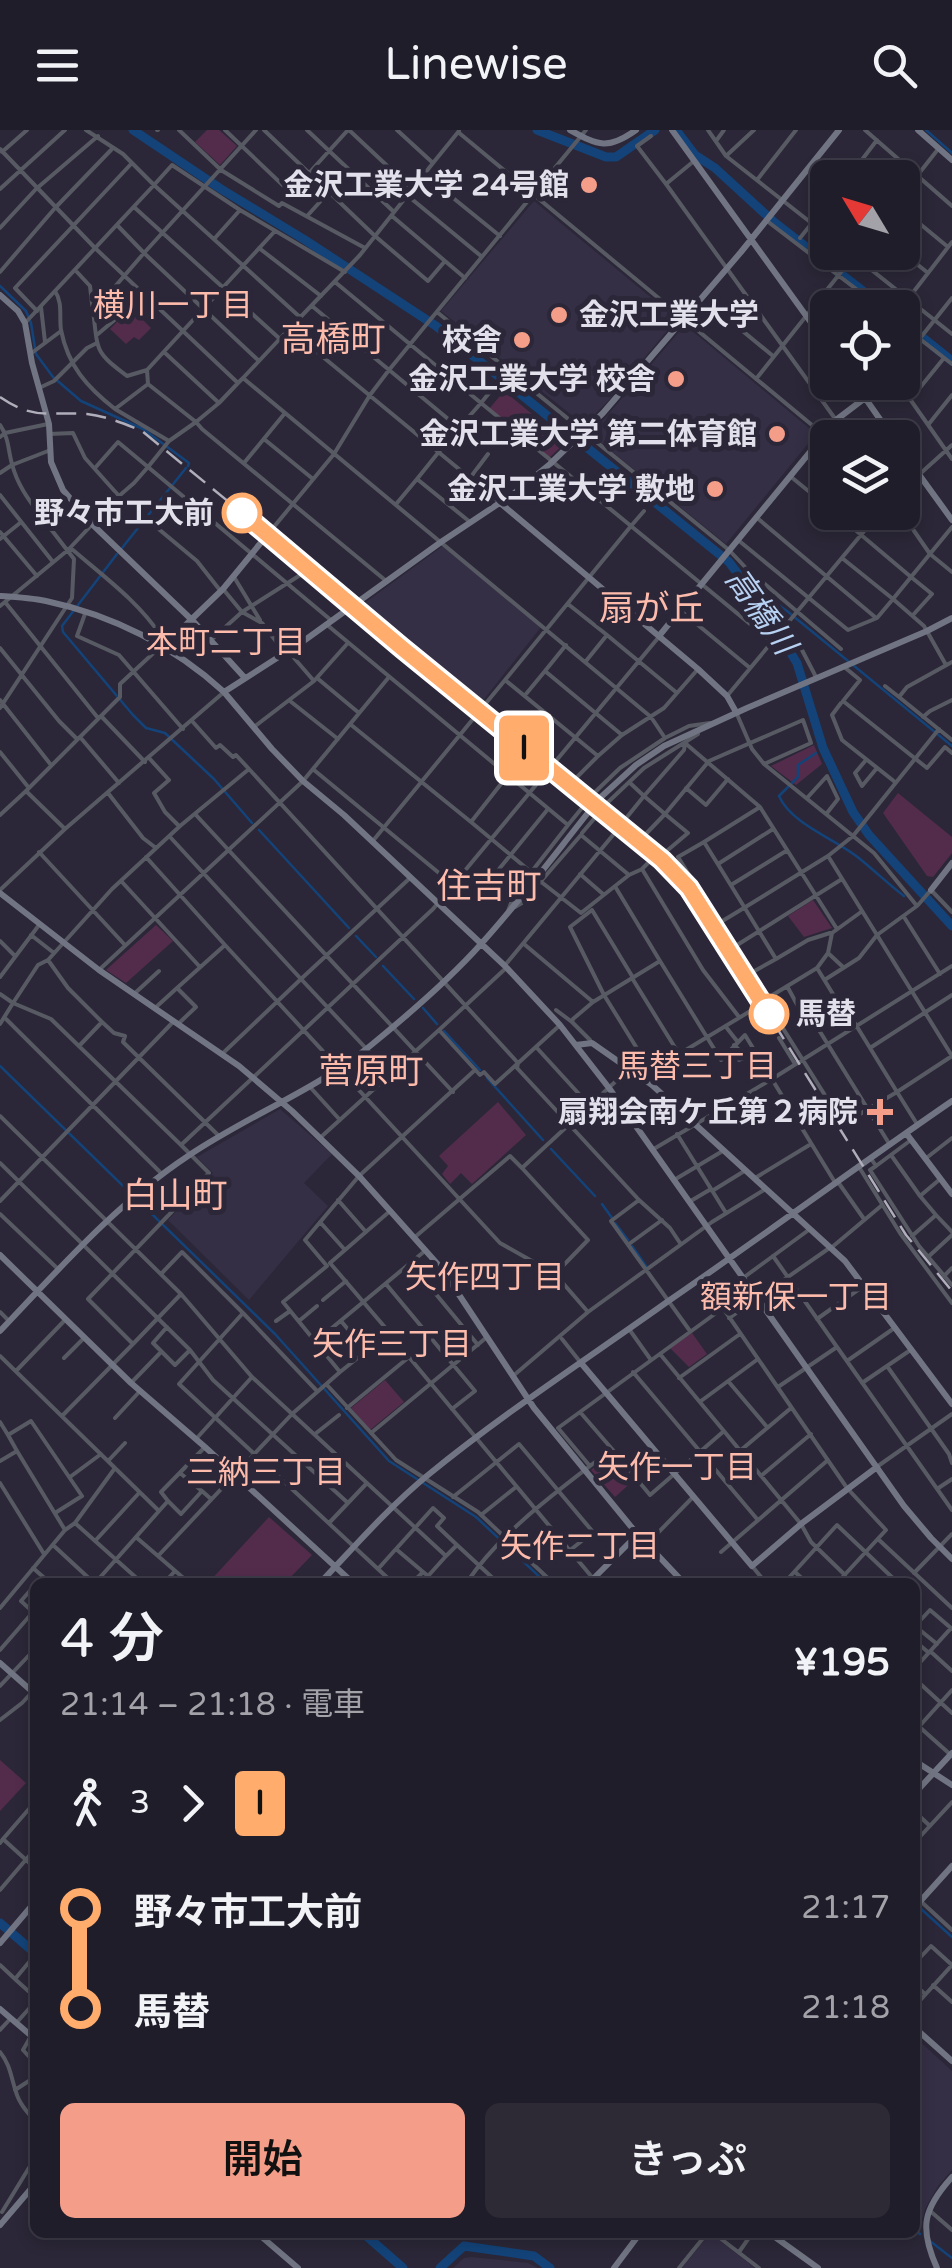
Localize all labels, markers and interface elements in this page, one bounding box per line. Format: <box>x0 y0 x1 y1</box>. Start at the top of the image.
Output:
icon: menu <box>30 38 85 93</box>
text: Linewise <box>384 38 568 92</box>
icon: search <box>867 38 922 93</box>
north arrow <box>810 160 920 270</box>
map controls <box>810 160 920 530</box>
place label: 金沢工業大学 24号館 <box>284 167 569 204</box>
marker: 金沢工業大学 24号館 <box>578 174 600 196</box>
district label: 横川一丁目 <box>93 287 253 325</box>
button: locate <box>810 290 920 400</box>
place label: 金沢工業大学 <box>579 297 759 334</box>
marker: 金沢工業大学 <box>548 304 570 326</box>
district label: 高橋町 <box>280 319 386 361</box>
place label: 校舎 <box>442 322 502 359</box>
marker: 校舎 <box>511 329 533 351</box>
place label: 金沢工業大学 校舎 <box>408 361 656 398</box>
marker: 金沢工業大学 校舎 <box>665 368 687 390</box>
place label: 金沢工業大学 第二体育館 <box>419 416 757 453</box>
button: layers <box>810 420 920 530</box>
marker: 金沢工業大学 第二体育館 <box>766 423 788 445</box>
place label: 金沢工業大学 敷地 <box>447 471 695 508</box>
marker: 金沢工業大学 敷地 <box>704 478 726 500</box>
marker: 野々市工大前 <box>223 494 261 532</box>
place label: 野々市工大前 <box>34 495 214 532</box>
water label: 高橋川 <box>717 561 805 664</box>
district label: 扇が丘 <box>599 588 705 630</box>
district label: 本町二丁目 <box>146 624 306 662</box>
line badge: I <box>492 716 556 780</box>
text: I <box>519 727 529 769</box>
district label: 住吉町 <box>436 866 542 908</box>
marker: 馬替 <box>750 995 788 1033</box>
place label: 馬替 <box>796 996 856 1033</box>
district label: 馬替三丁目 <box>617 1048 777 1086</box>
district label: 菅原町 <box>318 1051 424 1093</box>
place label: 扇翔会南ケ丘第２病院 <box>558 1094 858 1131</box>
marker: 扇翔会南ケ丘第２病院 <box>867 1099 893 1125</box>
district label: 白山町 <box>122 1175 228 1217</box>
district label: 矢作四丁目 <box>405 1259 565 1297</box>
district label: 額新保一丁目 <box>700 1279 892 1317</box>
district label: 矢作三丁目 <box>312 1326 472 1364</box>
district label: 矢作一丁目 <box>597 1449 757 1487</box>
district label: 三納三丁目 <box>186 1454 346 1492</box>
district label: 矢作二丁目 <box>500 1528 660 1566</box>
text: 4 分 <box>60 1607 164 1673</box>
text: ¥195 <box>793 1640 890 1686</box>
text: 21:14 – 21:18 · 電車 <box>60 1686 365 1724</box>
icon: walk <box>60 1776 115 1831</box>
icon: forward <box>165 1776 220 1831</box>
text: I <box>255 1782 265 1824</box>
text: 3 <box>130 1784 150 1822</box>
text: 21:17 <box>801 1889 890 1927</box>
text: 野々市工大前 <box>134 1890 362 1936</box>
text: 21:18 <box>801 1989 890 2027</box>
text: 馬替 <box>134 1990 210 2036</box>
button: 開始 <box>60 2103 465 2218</box>
button: きっぷ <box>485 2103 890 2218</box>

